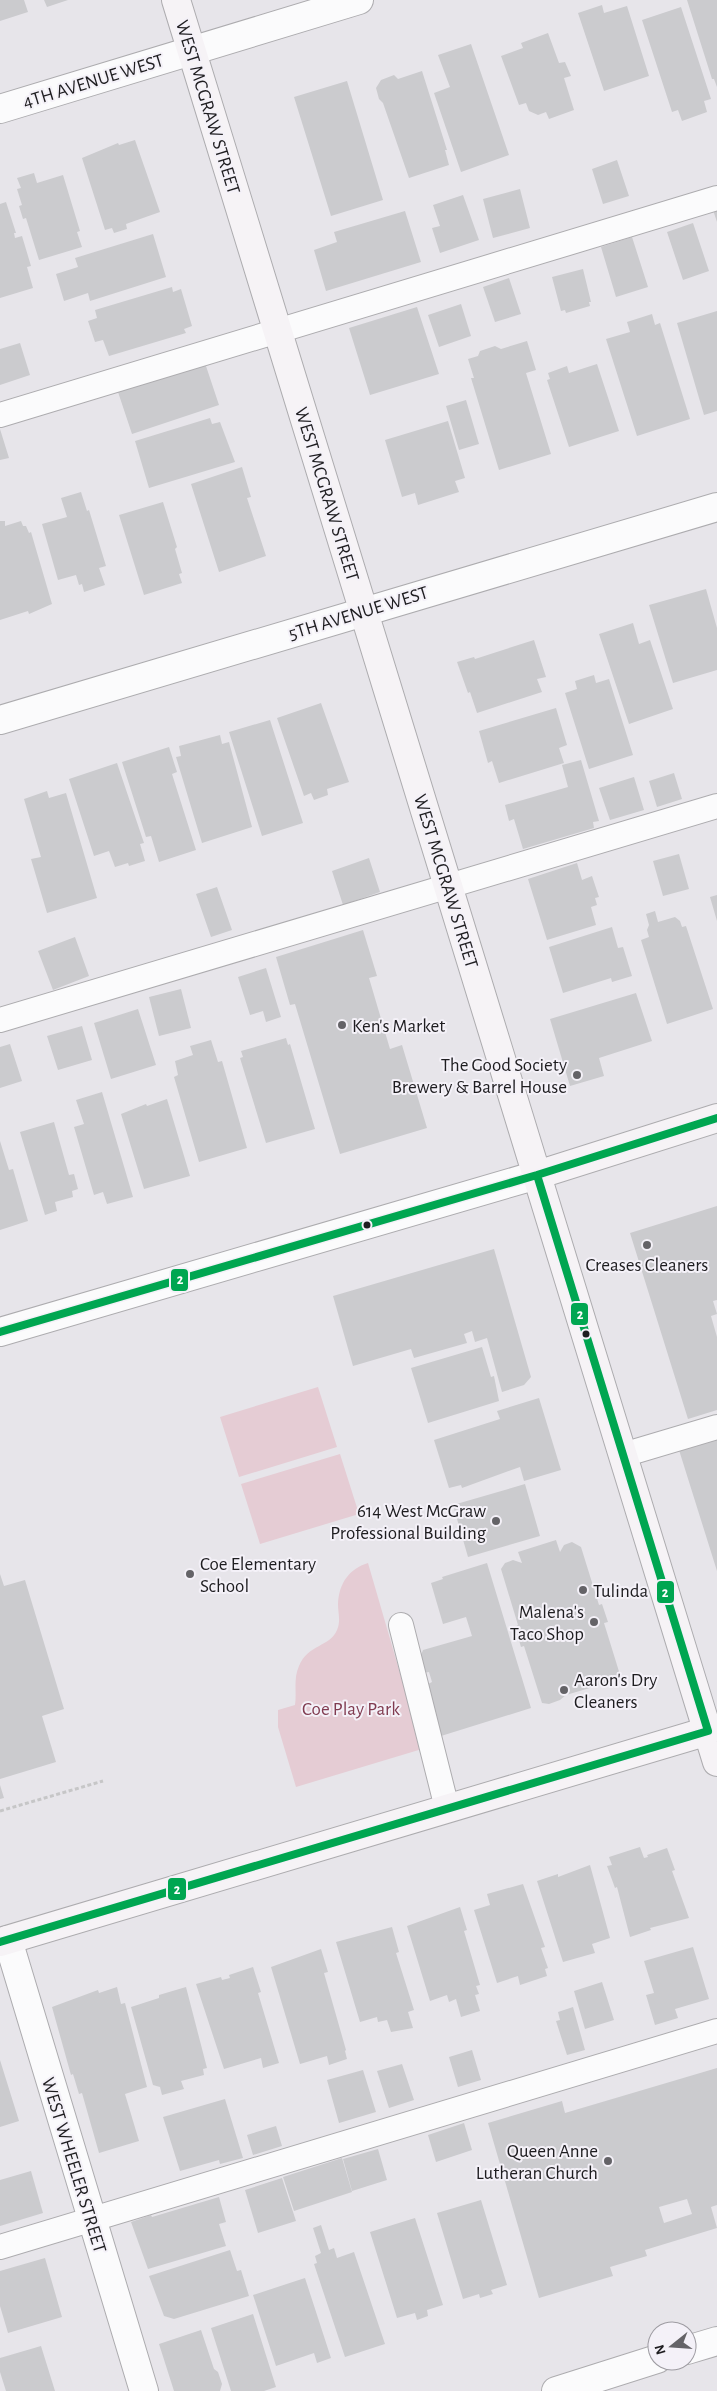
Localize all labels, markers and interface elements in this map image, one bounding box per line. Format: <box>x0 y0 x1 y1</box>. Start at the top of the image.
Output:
street label: WEST MCGRAW STREET <box>172 18 243 197</box>
street label: 4TH AVENUE WEST <box>21 51 166 112</box>
street label: WEST MCGRAW STREET <box>291 405 362 584</box>
street label: 5TH AVENUE WEST <box>286 583 431 644</box>
street label: WEST MCGRAW STREET <box>410 792 481 971</box>
place label: Ken's Market <box>352 1017 445 1036</box>
marker: Ken's Market <box>336 1019 348 1031</box>
place label: The Good Society Brewery & Barrel House <box>392 1056 567 1097</box>
marker: The Good Society Brewery & Barrel House <box>571 1069 583 1081</box>
unlabelled marker <box>362 1220 372 1230</box>
marker: Creases Cleaners <box>641 1239 653 1251</box>
place label: Creases Cleaners <box>586 1256 708 1275</box>
line badge: 2 <box>170 1268 189 1292</box>
text: 2 <box>177 1273 184 1287</box>
line badge: 2 <box>570 1302 589 1326</box>
text: 2 <box>577 1308 584 1322</box>
unlabelled marker <box>581 1329 591 1339</box>
place label: 614 West McGraw Professional Building <box>330 1502 487 1543</box>
marker: 614 West McGraw Professional Building <box>490 1515 502 1527</box>
place label: Coe Elementary School <box>200 1555 316 1596</box>
marker: Coe Elementary School <box>184 1568 196 1580</box>
line badge: 2 <box>656 1580 675 1604</box>
place label: Tulinda <box>593 1582 649 1601</box>
marker: Tulinda <box>577 1584 589 1596</box>
text: 2 <box>662 1586 669 1600</box>
place label: Malena's Taco Shop <box>510 1603 584 1644</box>
marker: Malena's Taco Shop <box>588 1616 600 1628</box>
place label: Aaron's Dry Cleaners <box>574 1671 658 1712</box>
marker: Aaron's Dry Cleaners <box>558 1684 570 1696</box>
park label: Coe Play Park <box>302 1700 400 1719</box>
line badge: 2 <box>167 1877 187 1901</box>
text: 2 <box>174 1883 181 1897</box>
street label: WEST WHEELER STREET <box>38 2075 109 2255</box>
place label: Queen Anne Lutheran Church <box>476 2142 598 2183</box>
marker: Queen Anne Lutheran Church <box>602 2155 614 2167</box>
north arrow <box>647 2321 697 2371</box>
text: N <box>652 2343 669 2356</box>

